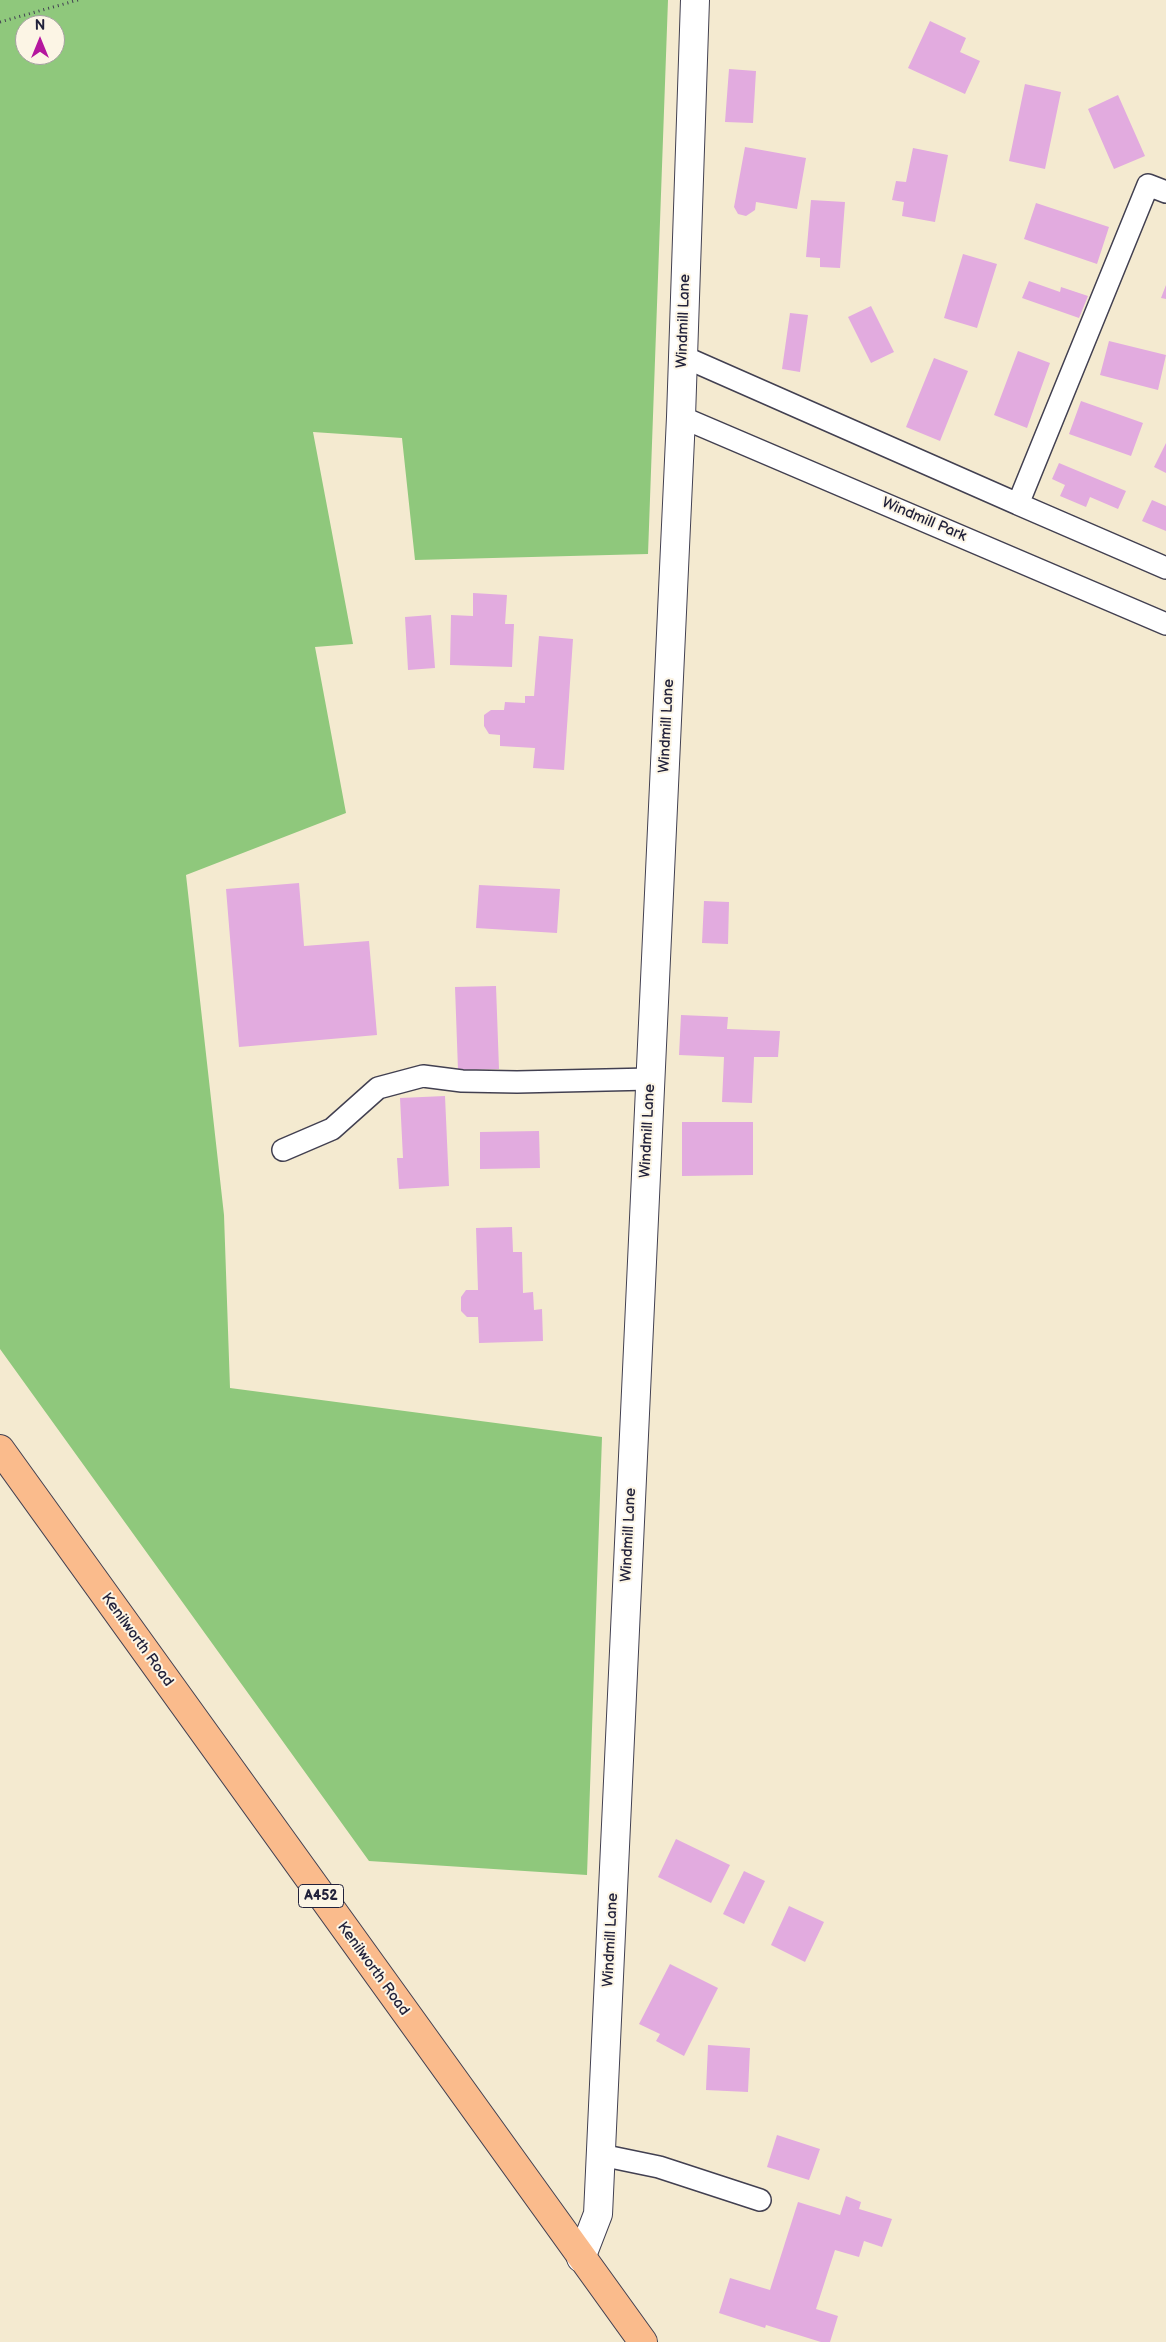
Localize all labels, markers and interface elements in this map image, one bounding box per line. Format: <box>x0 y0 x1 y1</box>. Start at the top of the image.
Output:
north arrow <box>15 15 65 65</box>
text: N <box>35 17 45 34</box>
street label: Windmill Lane <box>673 274 695 368</box>
street label: Windmill Park <box>879 494 969 546</box>
street label: Windmill Lane <box>656 678 678 774</box>
street label: Windmill Lane <box>637 1083 659 1179</box>
street label: Windmill Lane <box>618 1487 640 1583</box>
street label: Kenilworth Road <box>97 1590 177 1690</box>
road number: A452 <box>298 1884 344 1908</box>
street label: Windmill Lane <box>600 1892 622 1988</box>
street label: Kenilworth Road <box>333 1919 413 2019</box>

